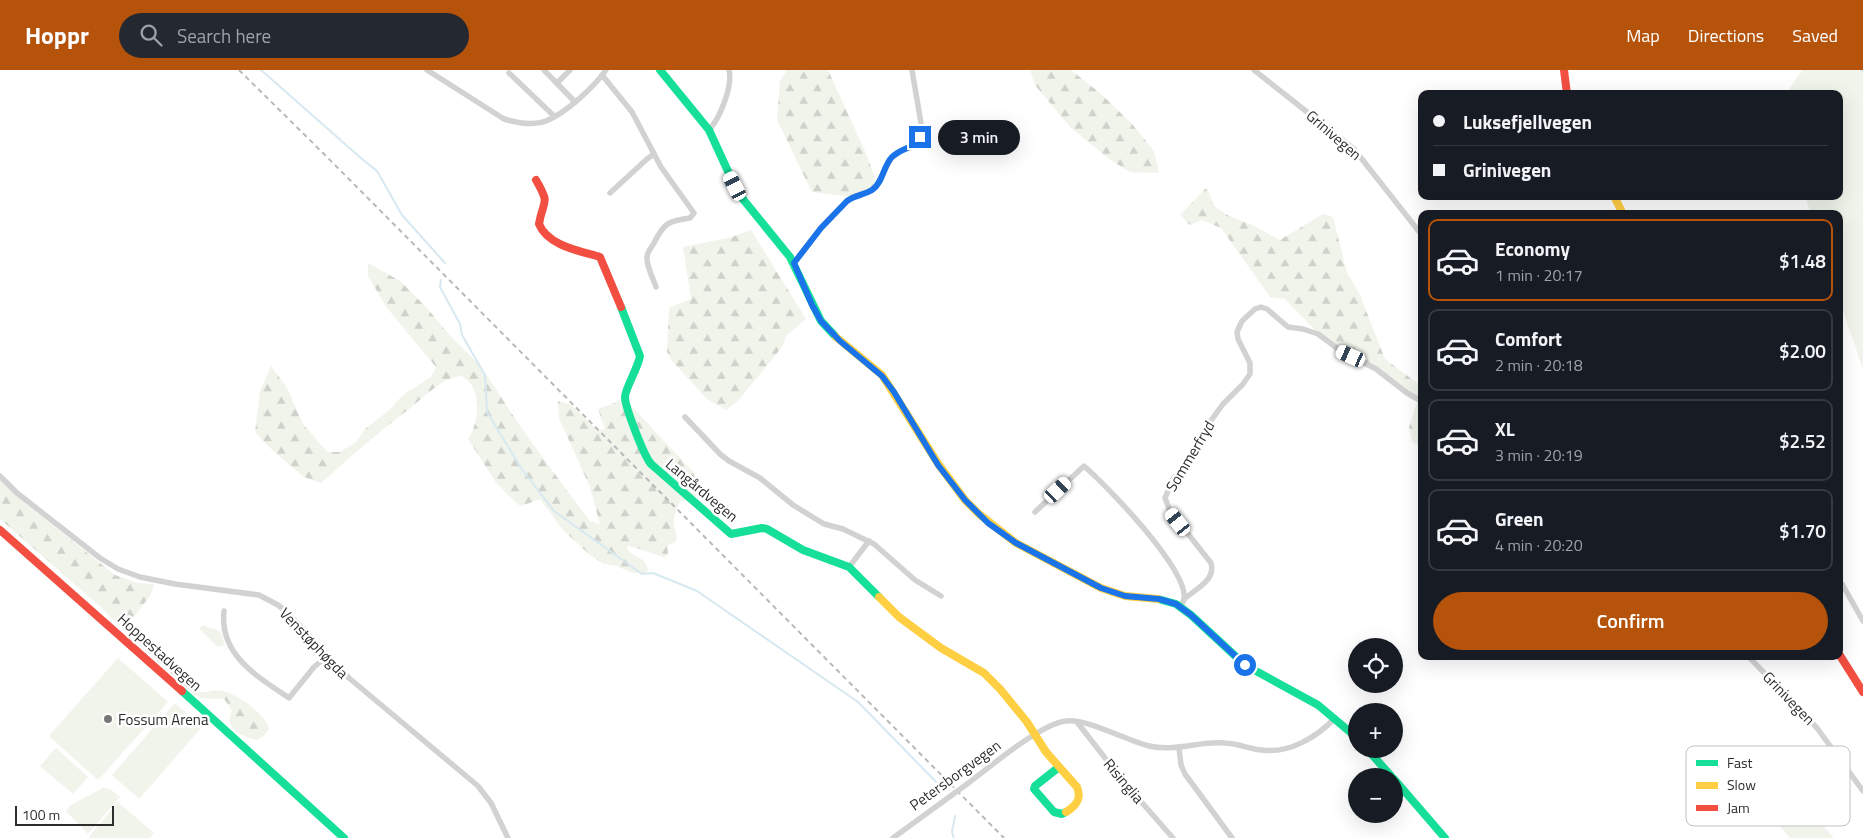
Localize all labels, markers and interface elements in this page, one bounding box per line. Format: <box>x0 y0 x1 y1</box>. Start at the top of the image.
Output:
search box <box>119 13 469 58</box>
text: Hoppr <box>25 17 89 53</box>
icon: search <box>137 21 165 49</box>
text: Search here <box>177 21 271 50</box>
text: Map <box>1626 22 1660 49</box>
text: Directions <box>1688 22 1764 49</box>
text: Saved <box>1792 22 1838 49</box>
street label: Grinivegen <box>1301 104 1367 166</box>
text: Luksefjellvegen <box>1463 107 1592 136</box>
callout: 3 min <box>938 120 1020 154</box>
text: 3 min <box>960 125 998 149</box>
route end <box>909 126 931 148</box>
text: Grinivegen <box>1463 155 1551 184</box>
car <box>721 169 748 203</box>
text: Economy <box>1495 234 1570 263</box>
icon: car <box>1435 238 1480 283</box>
text: $1.48 <box>1779 246 1826 275</box>
text: 1 min · 20:17 <box>1495 263 1583 287</box>
text: Comfort <box>1495 324 1562 353</box>
icon: car <box>1435 328 1480 373</box>
text: $2.00 <box>1779 336 1826 365</box>
car <box>1334 343 1367 369</box>
text: 2 min · 20:18 <box>1495 353 1583 377</box>
text: XL <box>1495 414 1515 443</box>
street label: Sommerfryd <box>1160 416 1220 496</box>
icon: car <box>1435 418 1480 463</box>
text: $2.52 <box>1779 426 1826 455</box>
text: 3 min · 20:19 <box>1495 443 1583 467</box>
street label: Langårdvegen <box>661 453 743 527</box>
car <box>1041 474 1074 506</box>
text: Green <box>1495 504 1544 533</box>
car <box>1162 506 1193 538</box>
icon: car <box>1435 508 1480 553</box>
text: $1.70 <box>1779 516 1826 545</box>
text: 4 min · 20:20 <box>1495 533 1583 557</box>
button: Confirm <box>1433 592 1828 650</box>
street label: Venstøphøgda <box>274 602 354 684</box>
street label: Hoppestadvegen <box>113 608 207 696</box>
map controls <box>1348 638 1403 823</box>
button: locate <box>1348 638 1403 693</box>
route start <box>1234 654 1256 676</box>
street label: Grinivegen <box>1757 666 1821 730</box>
button: + <box>1348 703 1403 758</box>
place label: Fossum Arena <box>118 708 209 731</box>
marker: Fossum Arena <box>102 713 114 725</box>
street label: Petersborgvegen <box>905 734 1005 816</box>
legend <box>1686 746 1850 826</box>
text: Fast <box>1727 752 1752 773</box>
street label: Risinglia <box>1098 753 1150 809</box>
button: − <box>1348 768 1403 823</box>
text: Slow <box>1727 774 1756 795</box>
text: Jam <box>1727 797 1750 818</box>
scale bar <box>15 803 114 826</box>
text: 100 m <box>22 804 60 825</box>

